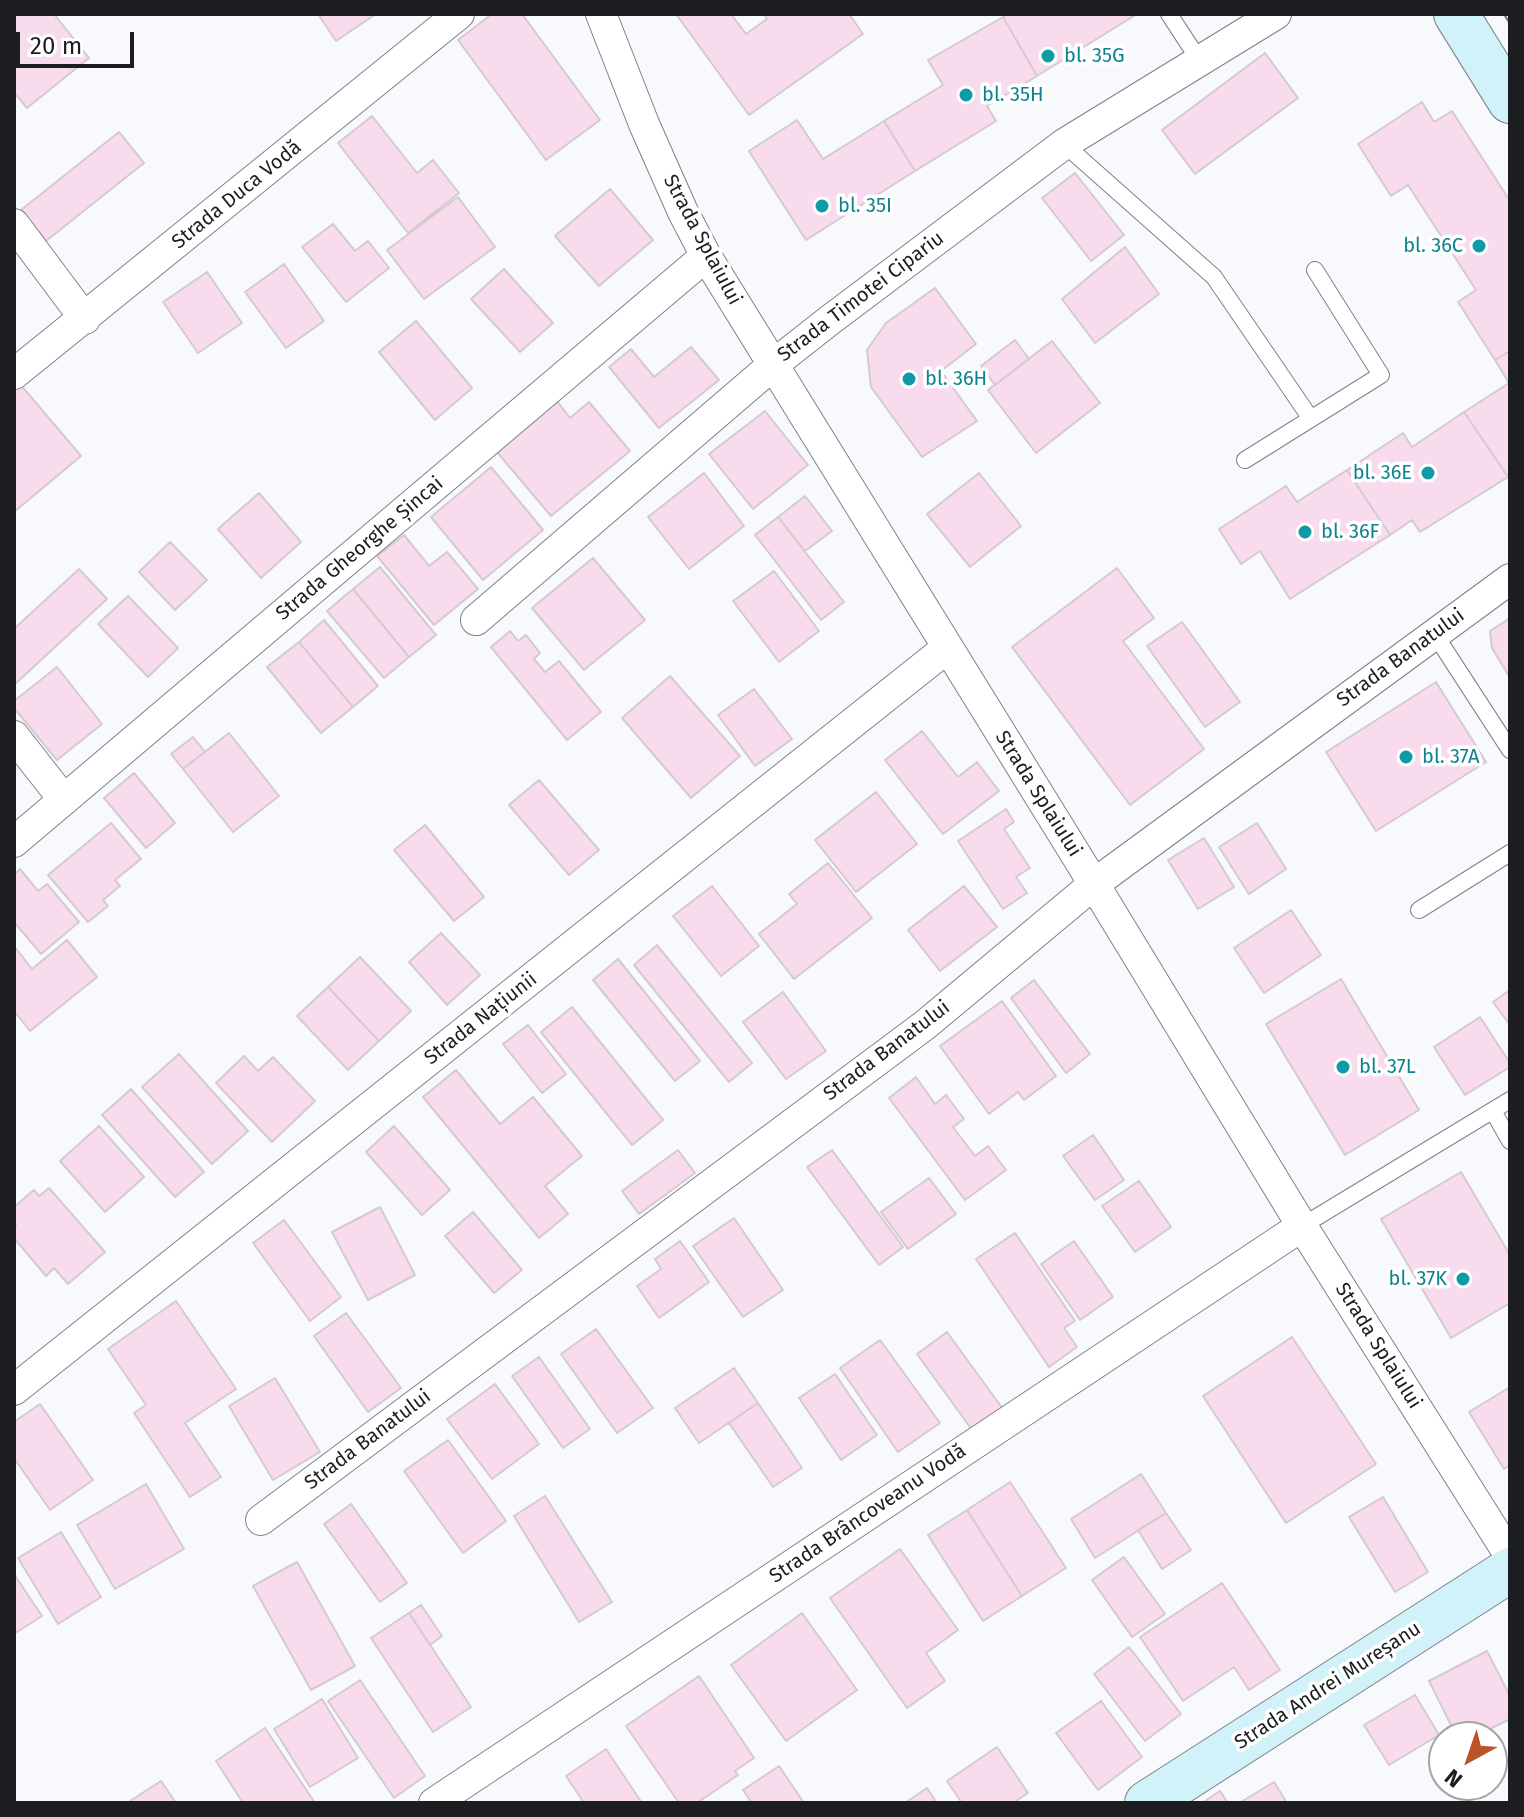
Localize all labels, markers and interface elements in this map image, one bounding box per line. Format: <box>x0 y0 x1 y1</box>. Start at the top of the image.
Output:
scale bar <box>20 16 138 66</box>
text: 20 m <box>30 32 82 60</box>
place label: bl. 35G <box>1064 44 1125 68</box>
marker: bl. 35G <box>1039 47 1057 65</box>
place label: bl. 35H <box>982 83 1044 107</box>
marker: bl. 35H <box>957 86 975 104</box>
street label: Strada Duca Vodă <box>168 136 306 254</box>
street label: Strada Splaiului <box>658 171 746 309</box>
place label: bl. 35I <box>838 194 892 218</box>
marker: bl. 35I <box>813 197 831 215</box>
street label: Strada Timotei Cipariu <box>773 227 949 367</box>
place label: bl. 36C <box>1403 234 1463 258</box>
marker: bl. 36C <box>1470 237 1488 255</box>
place label: bl. 36H <box>925 367 987 391</box>
marker: bl. 36H <box>900 370 918 388</box>
place label: bl. 36E <box>1353 461 1412 485</box>
marker: bl. 36E <box>1419 464 1437 482</box>
street label: Strada Gheorghe Șincai <box>271 472 449 626</box>
place label: bl. 36F <box>1321 520 1379 544</box>
marker: bl. 36F <box>1296 523 1314 541</box>
street label: Strada Banatului <box>1333 604 1469 712</box>
street label: Strada Splaiului <box>990 727 1086 861</box>
place label: bl. 37A <box>1422 745 1480 769</box>
marker: bl. 37A <box>1397 748 1415 766</box>
street label: Strada Națiunii <box>420 968 542 1070</box>
street label: Strada Banatului <box>819 996 955 1106</box>
place label: bl. 37L <box>1359 1055 1416 1079</box>
marker: bl. 37L <box>1334 1058 1352 1076</box>
place label: bl. 37K <box>1389 1267 1447 1291</box>
marker: bl. 37K <box>1454 1270 1472 1288</box>
street label: Strada Splaiului <box>1330 1279 1426 1413</box>
street label: Strada Banatului <box>300 1385 436 1495</box>
street label: Strada Brâncoveanu Vodă <box>765 1439 971 1589</box>
street label: Strada Andrei Mureșanu <box>1231 1617 1425 1755</box>
north arrow <box>1428 1721 1508 1801</box>
text: N <box>1439 1763 1468 1793</box>

